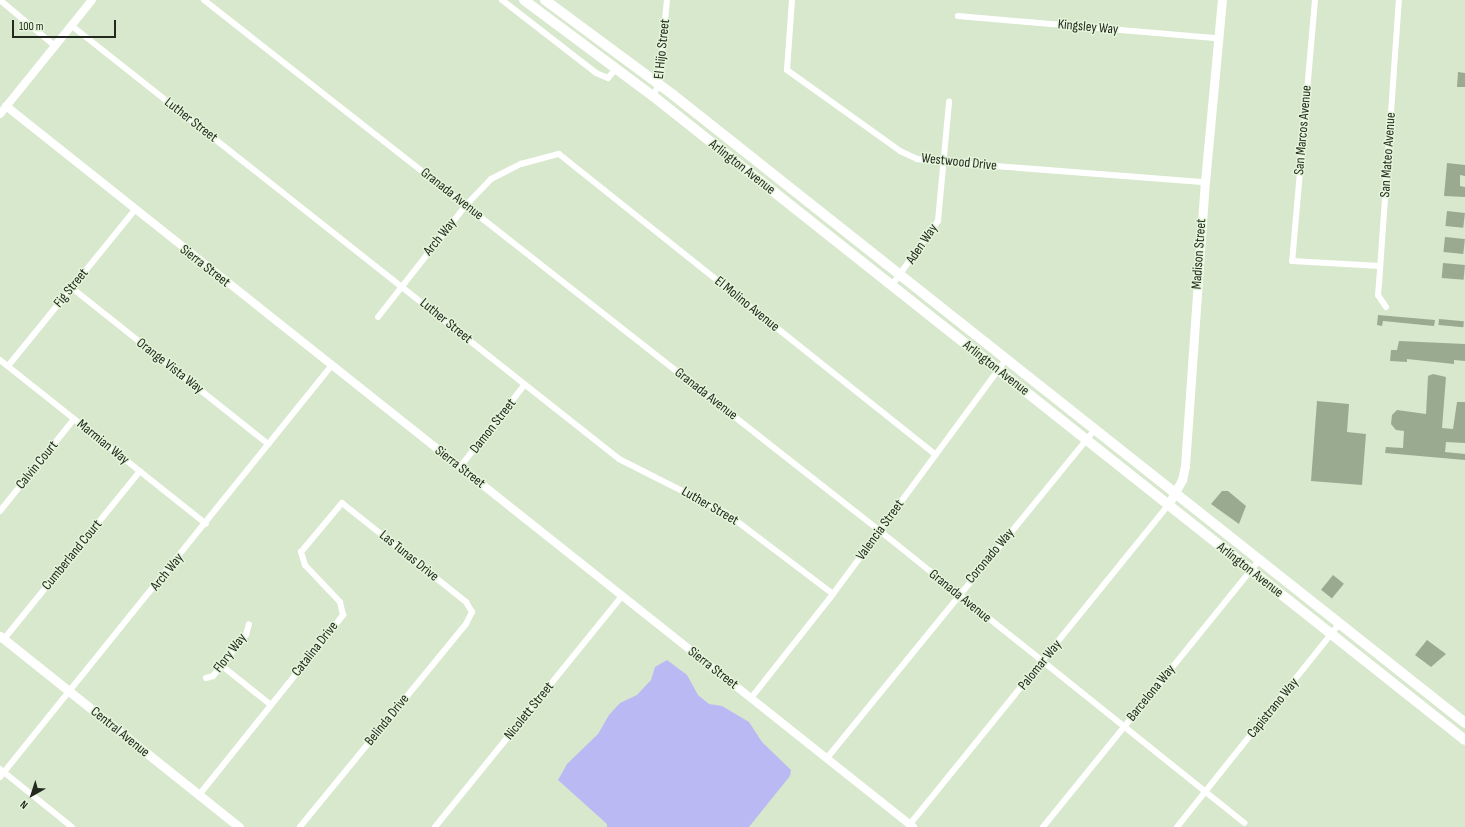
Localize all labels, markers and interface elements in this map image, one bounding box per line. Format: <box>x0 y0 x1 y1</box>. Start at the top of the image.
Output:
scale bar <box>14 12 118 38</box>
street label: Kingsley Way <box>1057 16 1119 38</box>
street label: El Hijo Street <box>650 18 674 80</box>
text: 100 m <box>19 19 44 34</box>
street label: San Marcos Avenue <box>1291 84 1315 176</box>
street label: Luther Street <box>161 94 221 146</box>
street label: San Mateo Avenue <box>1377 112 1399 198</box>
street label: Arlington Avenue <box>705 136 779 198</box>
street label: Westwood Drive <box>920 150 998 174</box>
street label: Granada Avenue <box>417 164 487 224</box>
street label: Arch Way <box>420 215 460 259</box>
street label: Madison Street <box>1188 218 1210 290</box>
street label: Aden Way <box>902 221 942 267</box>
street label: Sierra Street <box>177 241 233 291</box>
street label: Fig Street <box>50 265 92 311</box>
street label: El Molino Avenue <box>711 273 783 335</box>
street label: Luther Street <box>416 295 476 347</box>
street label: Orange Vista Way <box>133 335 207 397</box>
street label: Arlington Avenue <box>959 337 1033 399</box>
street label: Granada Avenue <box>671 364 741 424</box>
street label: Damon Street <box>466 395 520 457</box>
street label: Marmian Way <box>73 416 133 468</box>
street label: Calvin Court <box>12 437 62 493</box>
street label: Sierra Street <box>432 442 488 492</box>
street label: Luther Street <box>679 483 741 529</box>
street label: Valencia Street <box>852 496 908 564</box>
street label: Cumberland Court <box>38 516 106 594</box>
street label: Coronado Way <box>962 525 1018 587</box>
street label: Las Tunas Drive <box>376 527 442 585</box>
street label: Arlington Avenue <box>1213 539 1287 601</box>
street label: Arch Way <box>147 550 187 594</box>
street label: Granada Avenue <box>925 566 995 626</box>
street label: Catalina Drive <box>288 618 342 680</box>
street label: Flory Way <box>210 630 250 676</box>
street label: Palomar Way <box>1015 637 1065 693</box>
street label: Sierra Street <box>685 643 741 693</box>
street label: Barcelona Way <box>1123 661 1179 725</box>
street label: Capistrano Way <box>1244 675 1302 741</box>
street label: Nicolett Street <box>501 679 557 743</box>
street label: Belinda Drive <box>361 691 413 749</box>
street label: Central Avenue <box>87 703 153 761</box>
north arrow <box>12 775 52 815</box>
text: N <box>18 798 31 812</box>

